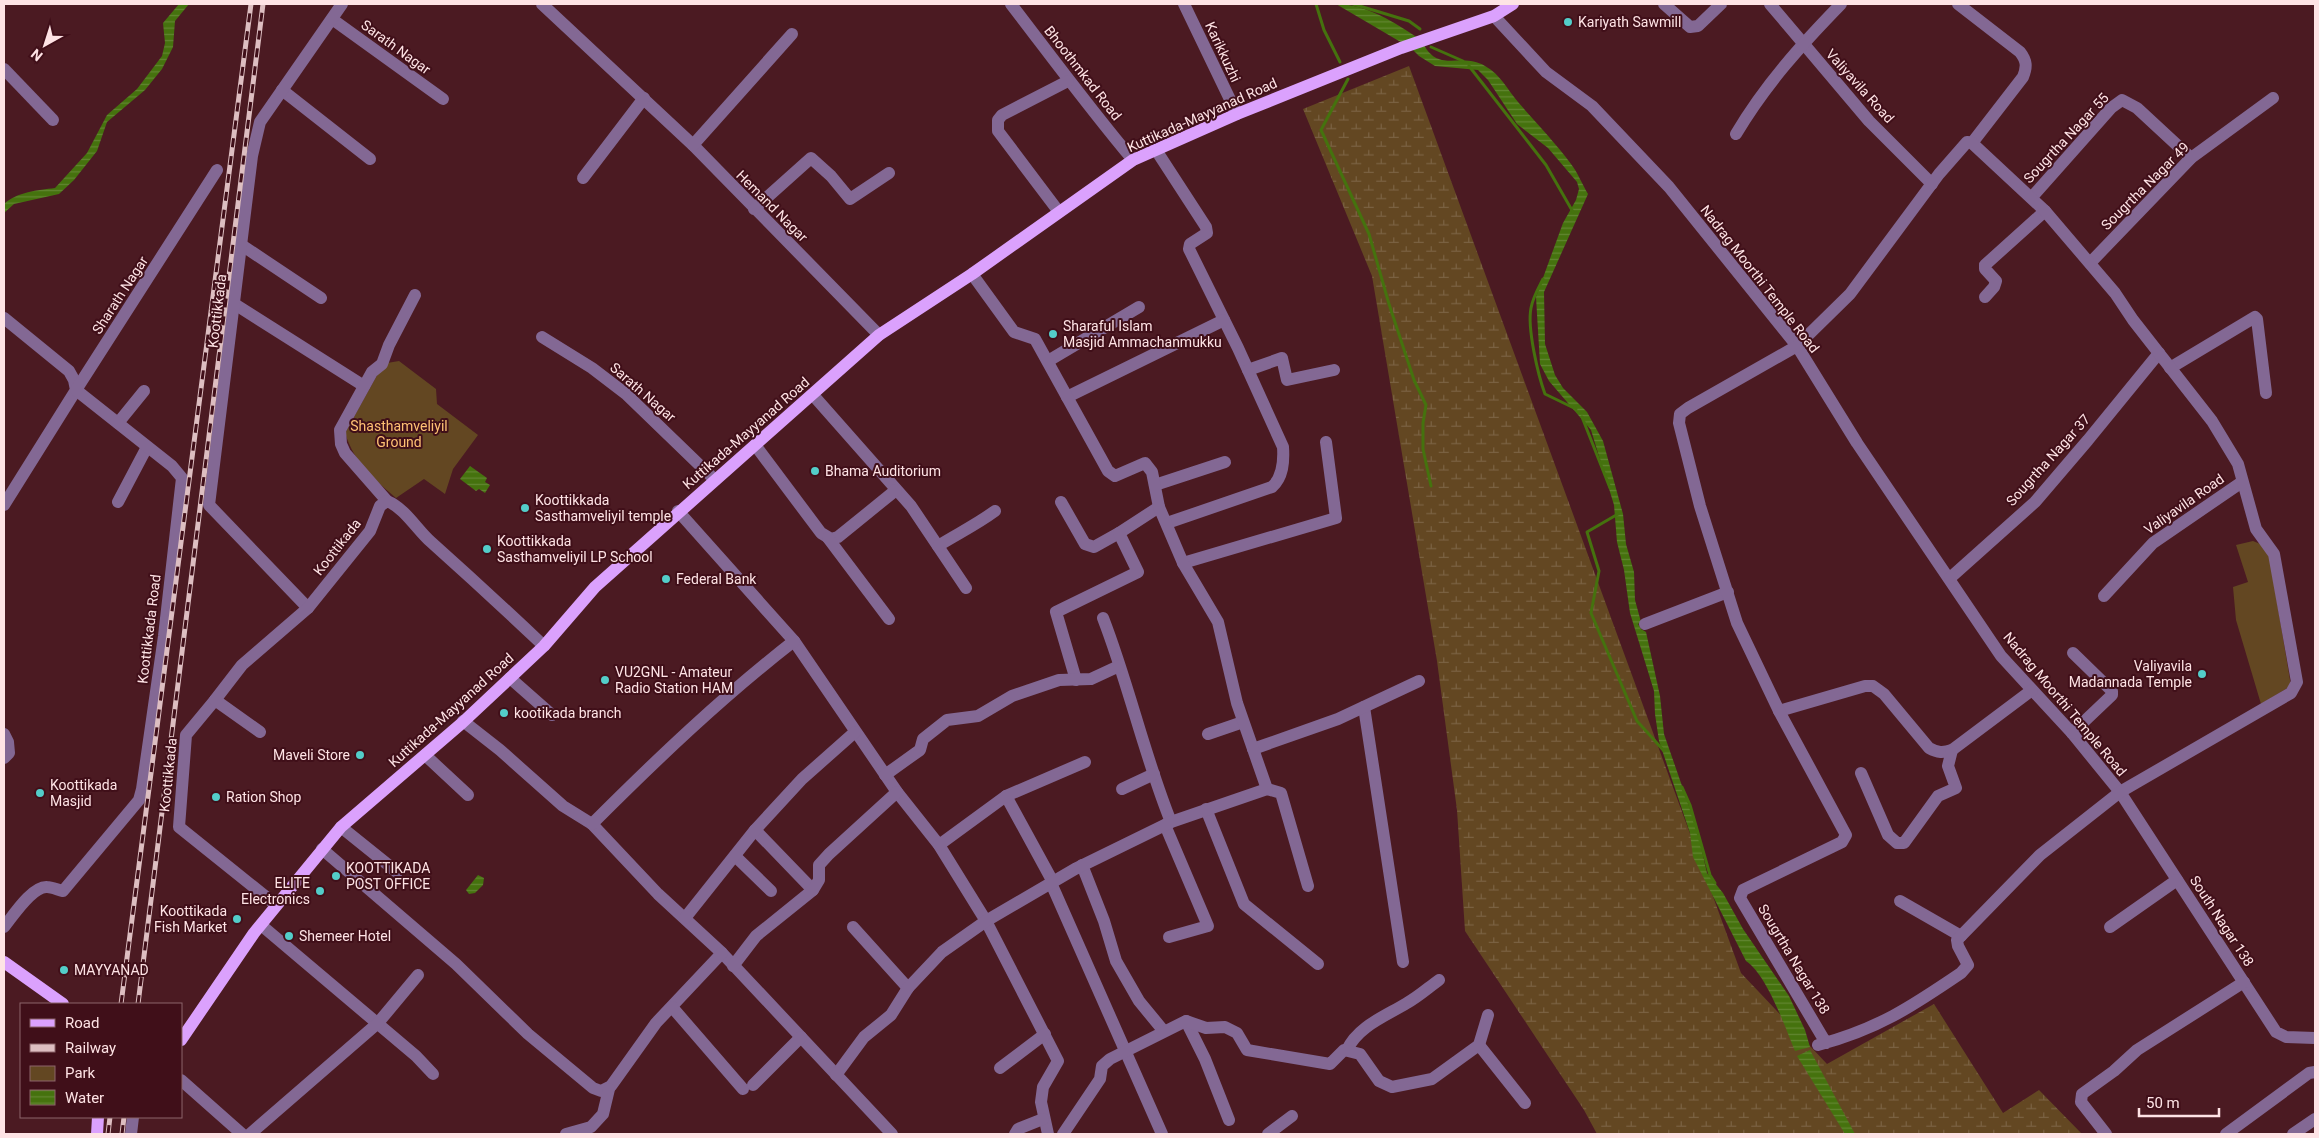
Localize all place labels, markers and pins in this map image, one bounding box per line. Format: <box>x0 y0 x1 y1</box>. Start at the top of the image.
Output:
place label: Kariyath Sawmill <box>1578 14 1681 30</box>
marker: Kariyath Sawmill <box>1562 16 1574 28</box>
place label: Sharaful Islam Masjid Ammachanmukku <box>1063 318 1222 350</box>
marker: Sharaful Islam Masjid Ammachanmukku <box>1047 328 1059 340</box>
place label: Bhama Auditorium <box>825 463 941 479</box>
marker: Bhama Auditorium <box>809 465 821 477</box>
place label: Koottikkada Sasthamveliyil temple <box>535 492 671 524</box>
marker: Koottikkada Sasthamveliyil temple <box>519 502 531 514</box>
place label: Koottikkada Sasthamveliyil LP School <box>497 533 653 565</box>
marker: Koottikkada Sasthamveliyil LP School <box>481 543 493 555</box>
place label: Federal Bank <box>676 571 757 587</box>
marker: Federal Bank <box>660 573 672 585</box>
place label: Valiyavila Madannada Temple <box>2069 658 2192 690</box>
place label: VU2GNL - Amateur Radio Station HAM <box>615 664 733 696</box>
marker: Valiyavila Madannada Temple <box>2196 668 2208 680</box>
marker: VU2GNL - Amateur Radio Station HAM <box>599 674 611 686</box>
place label: kootikada branch <box>514 705 621 721</box>
marker: kootikada branch <box>498 707 510 719</box>
place label: Maveli Store <box>273 747 350 763</box>
marker: Maveli Store <box>354 749 366 761</box>
place label: Koottikada Masjid <box>50 777 117 809</box>
marker: Koottikada Masjid <box>34 787 46 799</box>
place label: Ration Shop <box>226 789 301 805</box>
marker: Ration Shop <box>210 791 222 803</box>
place label: KOOTTIKADA POST OFFICE <box>346 860 430 892</box>
marker: KOOTTIKADA POST OFFICE <box>330 870 342 882</box>
place label: ELITE Electronics <box>241 875 310 907</box>
marker: ELITE Electronics <box>314 885 326 897</box>
place label: Koottikada Fish Market <box>154 903 227 935</box>
marker: Koottikada Fish Market <box>231 913 243 925</box>
place label: Shemeer Hotel <box>299 928 391 944</box>
marker: Shemeer Hotel <box>283 930 295 942</box>
place label: MAYYANAD <box>74 962 149 978</box>
marker: MAYYANAD <box>58 964 70 976</box>

